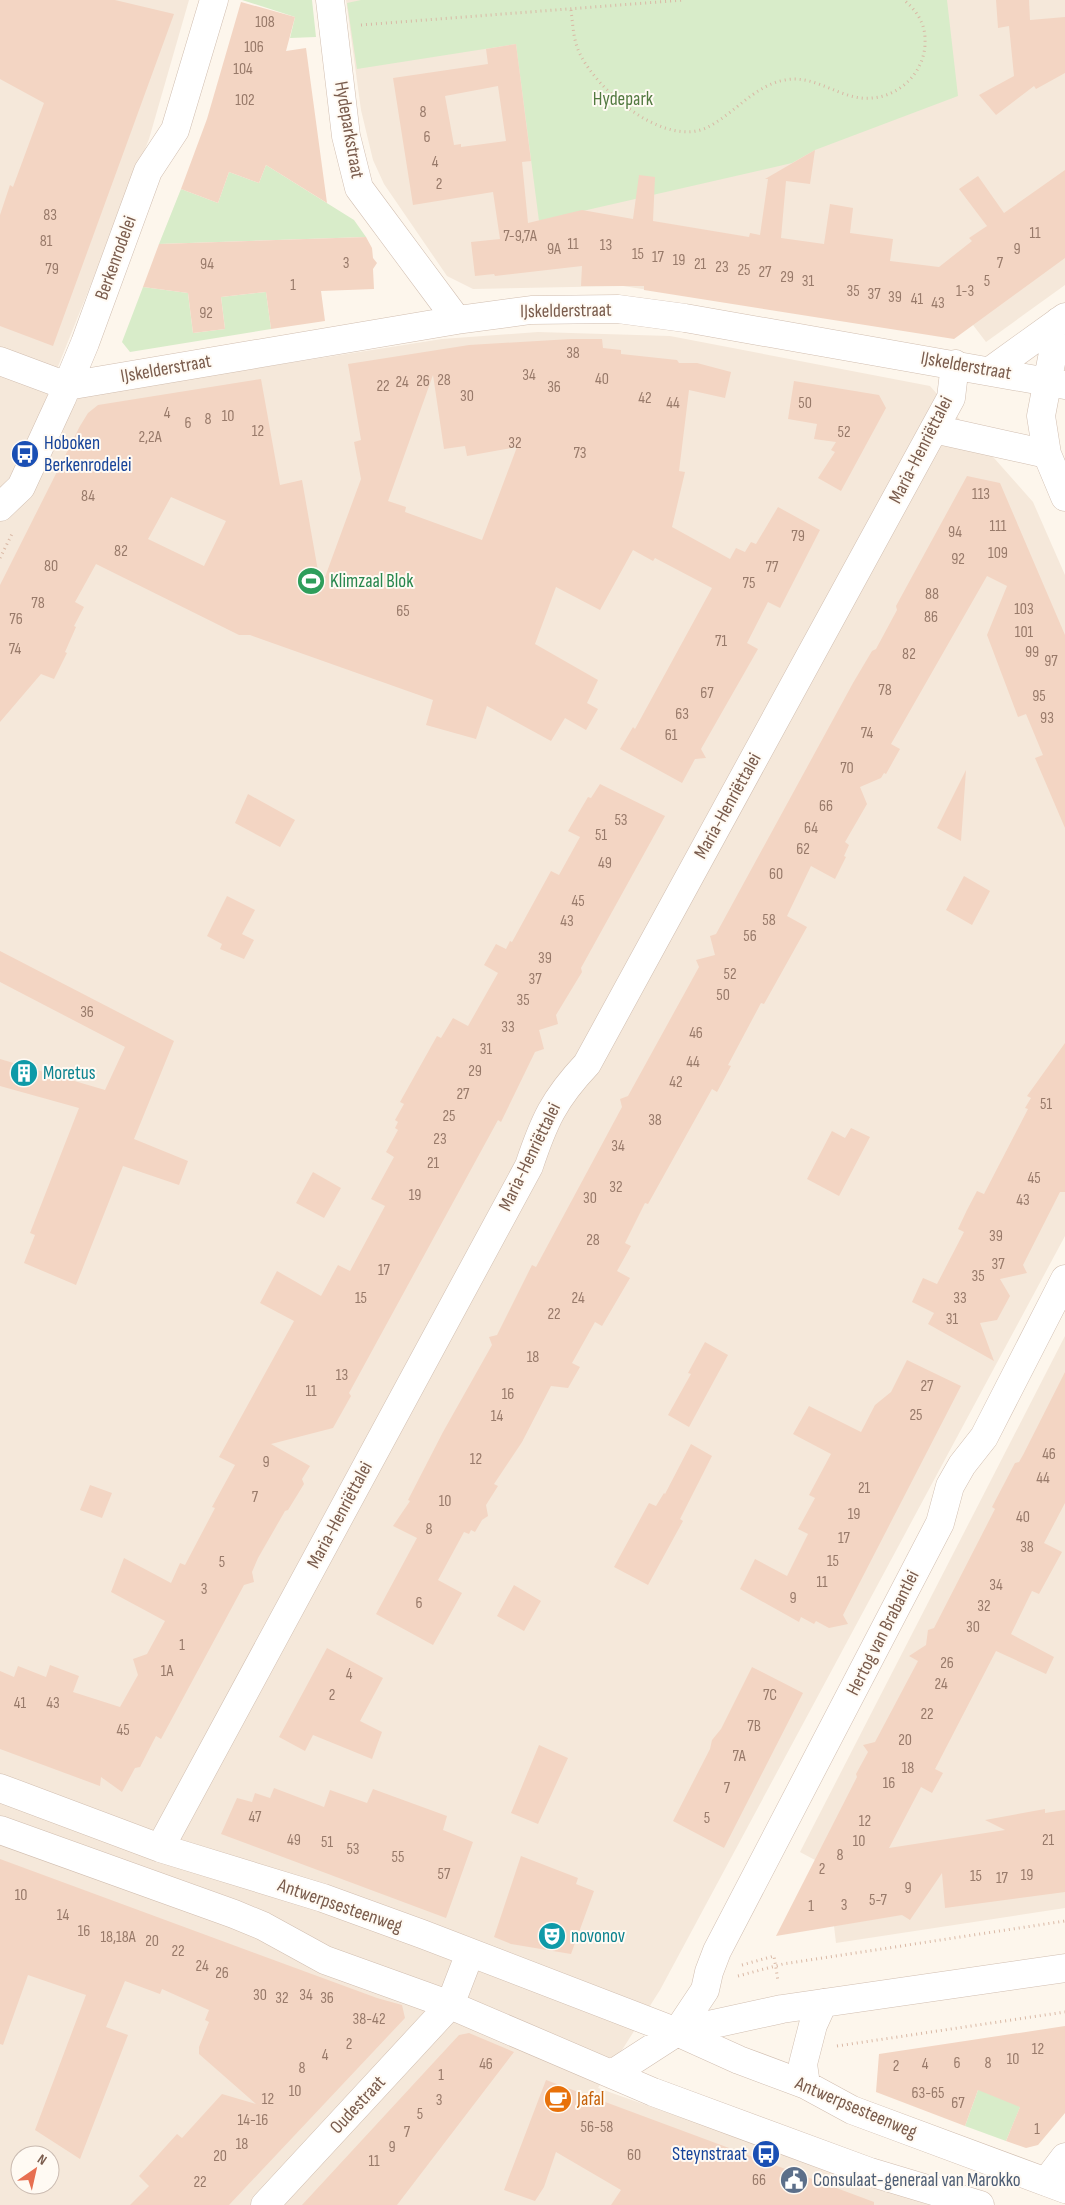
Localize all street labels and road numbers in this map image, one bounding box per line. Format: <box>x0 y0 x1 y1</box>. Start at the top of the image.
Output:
street label: Hydeparkstraat <box>329 80 369 181</box>
street label: Berkenrodelei <box>90 213 142 303</box>
street label: IJskelderstraat <box>520 299 612 323</box>
street label: IJskelderstraat <box>919 347 1013 385</box>
street label: IJskelderstraat <box>119 350 213 388</box>
street label: Maria-Henriëttalei <box>884 392 958 508</box>
street label: Maria-Henriëttalei <box>689 749 767 863</box>
street label: Maria-Henriëttalei <box>494 1099 566 1215</box>
street label: Maria-Henriëttalei <box>302 1458 378 1572</box>
street label: Hertog van Brabantlei <box>842 1567 924 1699</box>
street label: Antwerpsesteenweg <box>274 1874 406 1938</box>
street label: Oudestraat <box>325 2071 391 2139</box>
street label: Antwerpsesteenweg <box>791 2072 921 2144</box>

